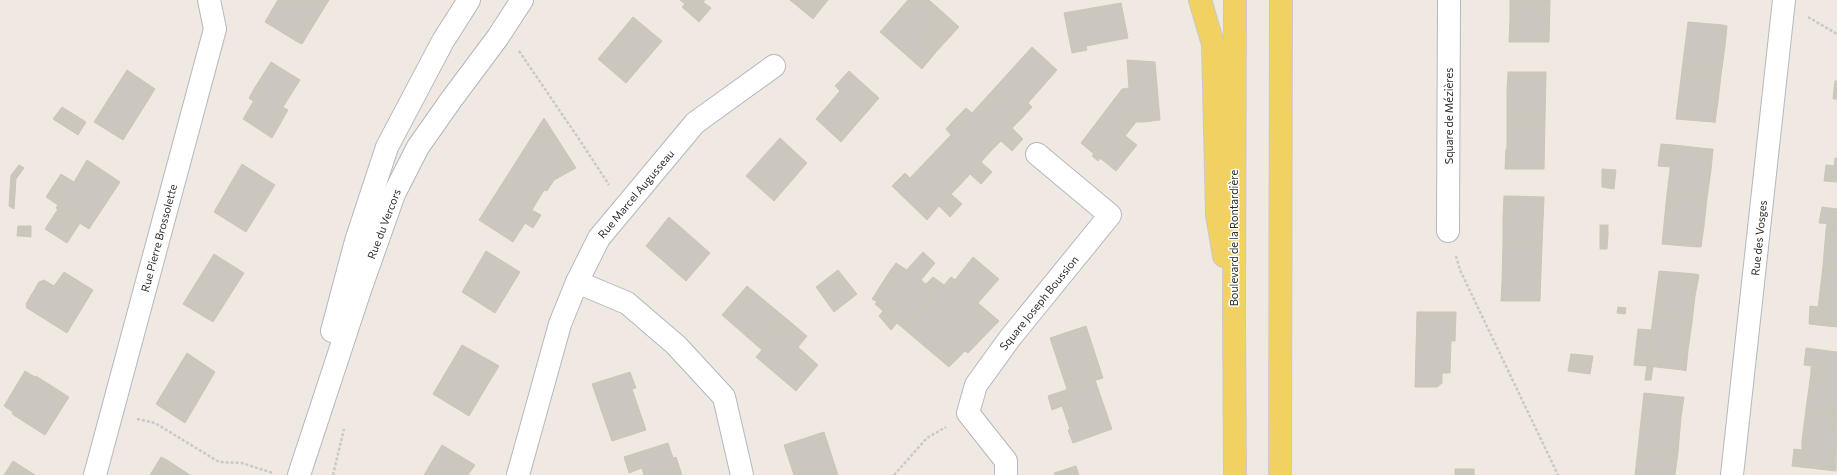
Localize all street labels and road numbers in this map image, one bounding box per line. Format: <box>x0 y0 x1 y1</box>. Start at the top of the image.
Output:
street label: Square de Mézières <box>1442 68 1455 164</box>
street label: Rue Marcel Augusseau <box>595 147 676 240</box>
street label: Boulevard de la Rontardière <box>1227 170 1240 306</box>
street label: Rue Pierre Brossolette <box>138 182 179 293</box>
street label: Rue du Vercors <box>364 187 403 261</box>
street label: Rue des Vosges <box>1748 200 1769 276</box>
street label: Square Joseph Boussion <box>996 253 1082 353</box>

